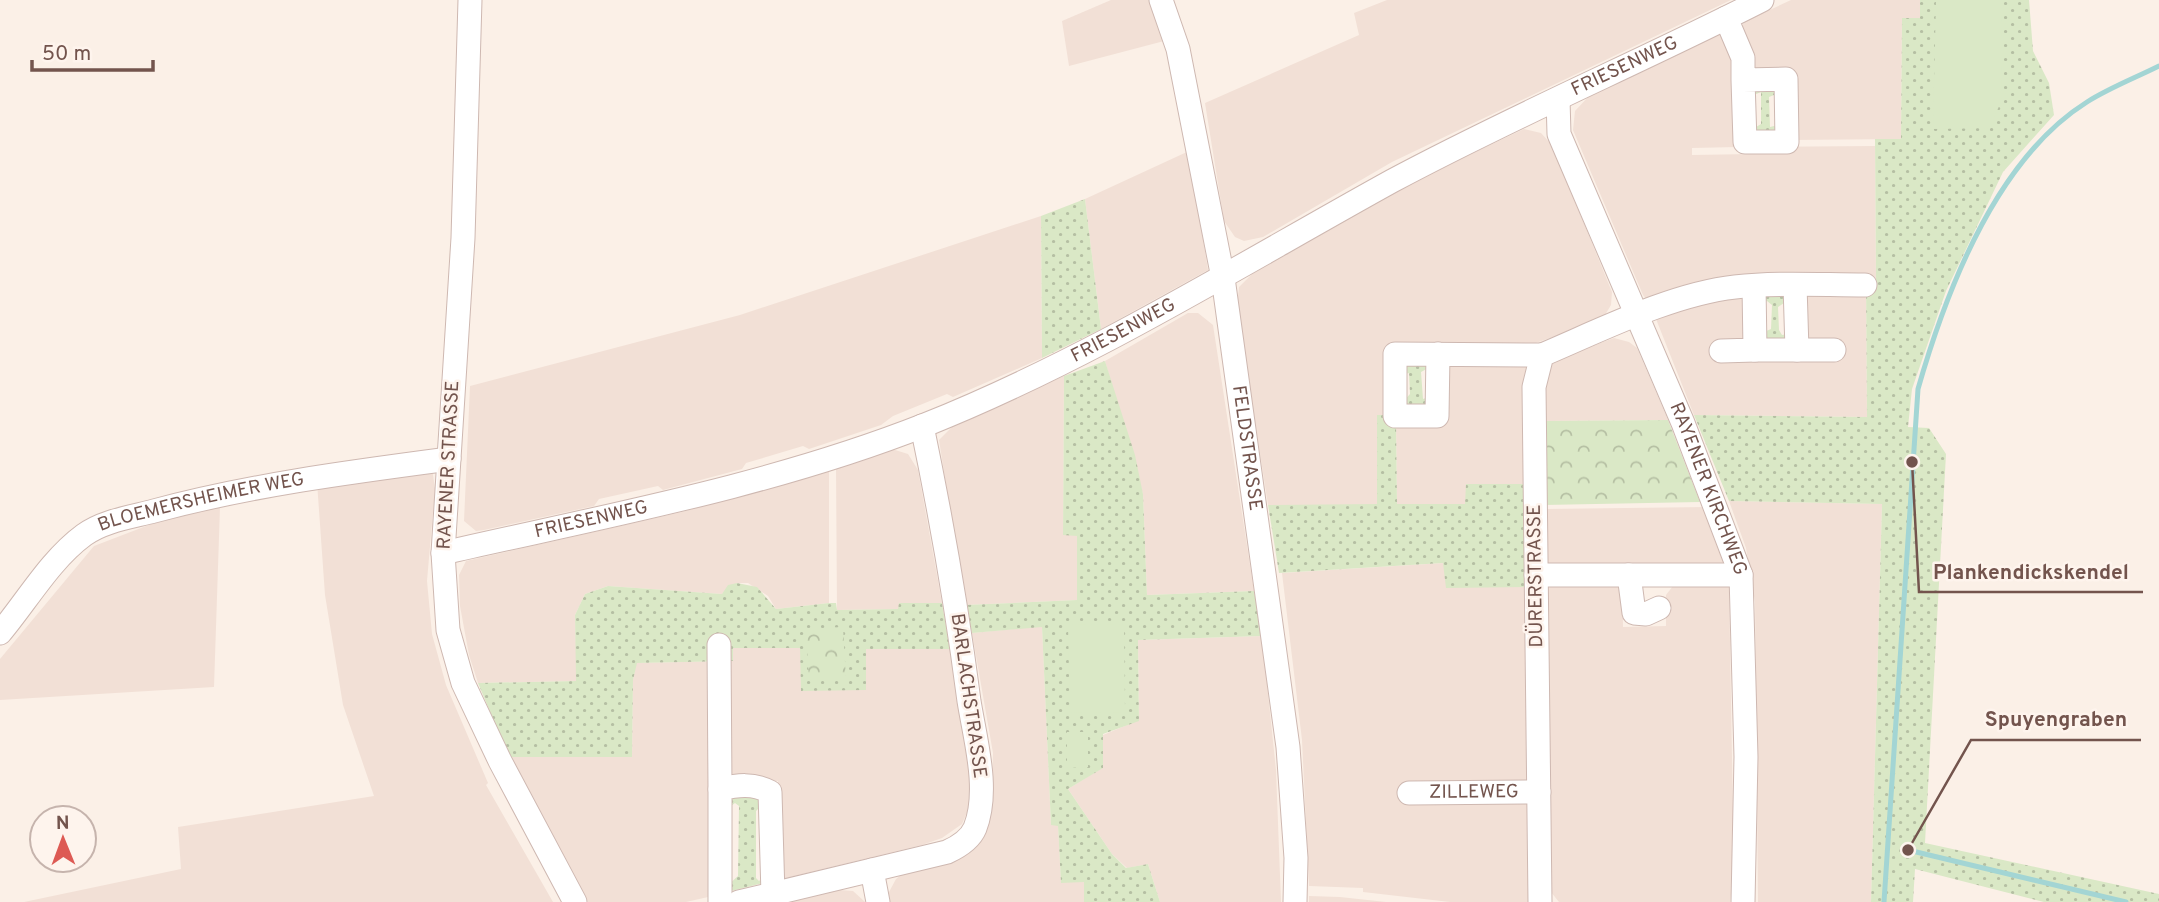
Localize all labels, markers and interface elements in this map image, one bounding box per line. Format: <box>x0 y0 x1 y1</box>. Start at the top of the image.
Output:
scale bar <box>32 28 152 72</box>
street label: FRIESENWEG <box>1568 31 1682 102</box>
text: 50 m <box>42 41 91 68</box>
street label: FRIESENWEG <box>1067 293 1180 369</box>
street label: RAYENER STRASSE <box>433 380 465 550</box>
street label: FELDSTRASSE <box>1226 384 1267 512</box>
street label: RAYENER KIRCHWEG <box>1664 399 1752 579</box>
street label: BLOEMERSHEIMER WEG <box>94 468 306 538</box>
street label: FRIESENWEG <box>532 496 650 544</box>
street label: DÜRERSTRASSE <box>1522 504 1549 648</box>
callout: Plankendickskendel <box>1919 550 2143 592</box>
text: Plankendickskendel <box>1933 560 2129 587</box>
street label: BARLACHSTRASSE <box>945 612 991 780</box>
callout: Spuyengraben <box>1971 698 2141 740</box>
text: Spuyengraben <box>1985 707 2127 734</box>
street label: ZILLEWEG <box>1429 780 1519 805</box>
north arrow <box>28 804 98 874</box>
text: N <box>56 812 70 836</box>

